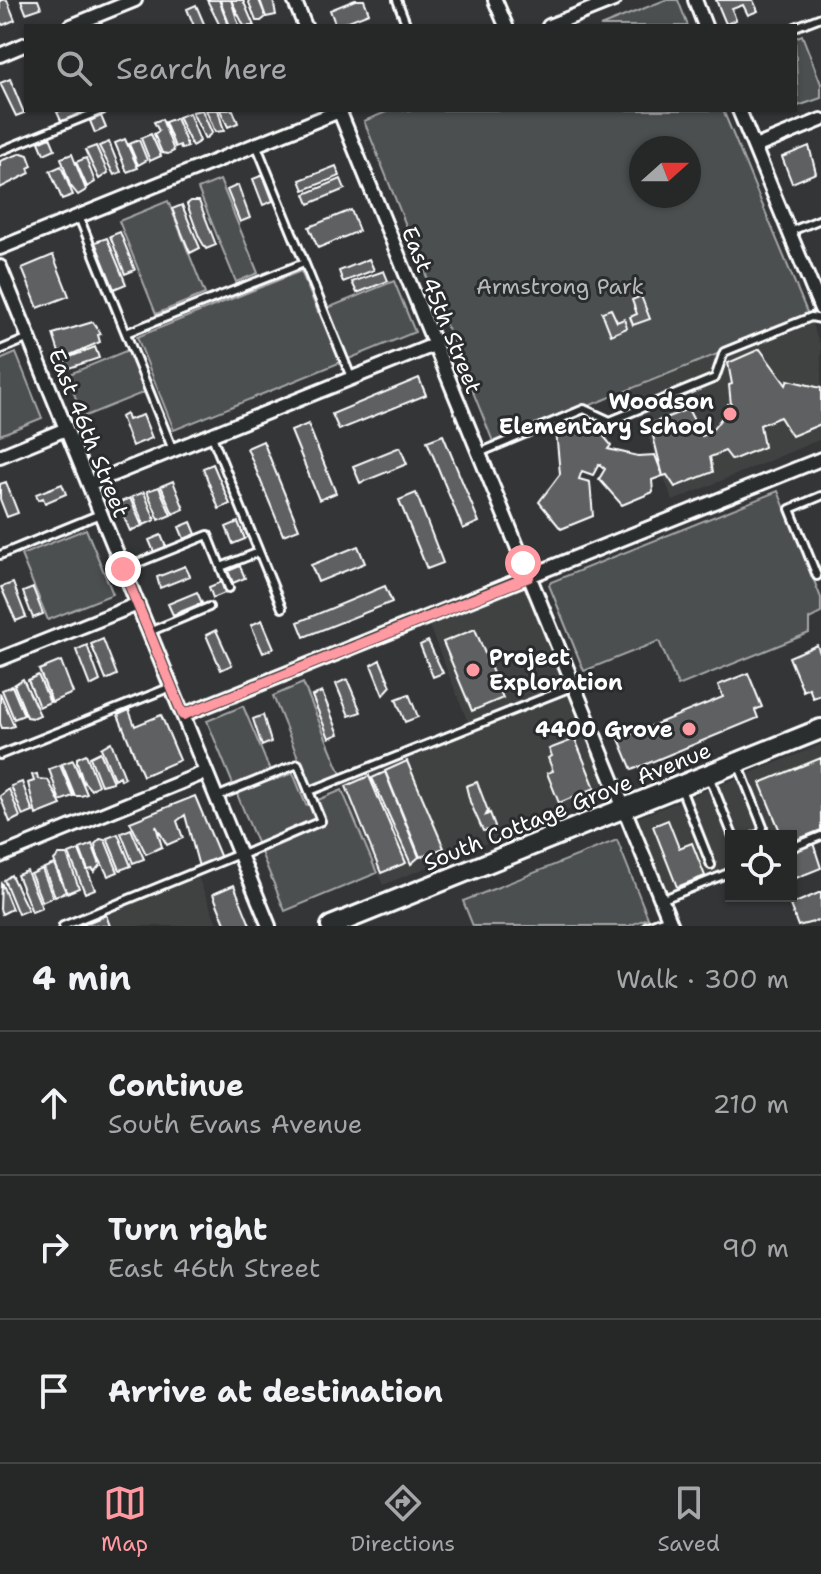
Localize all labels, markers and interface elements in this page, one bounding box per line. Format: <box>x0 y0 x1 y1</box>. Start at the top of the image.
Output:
search box <box>24 24 797 112</box>
icon: search <box>52 46 96 90</box>
text: Search here <box>116 48 287 89</box>
north arrow <box>629 136 701 208</box>
street label: East 45th Street <box>395 222 488 398</box>
park label: Armstrong Park <box>476 272 644 301</box>
street label: East 46th Street <box>41 344 136 522</box>
place label: Woodson Elementary School <box>499 387 714 441</box>
marker: Woodson Elementary School <box>721 405 739 423</box>
route start <box>505 545 541 581</box>
route end <box>105 551 141 587</box>
place label: Project Exploration <box>489 643 623 697</box>
marker: Project Exploration <box>464 661 482 679</box>
place label: 4400 Grove <box>535 715 673 744</box>
marker: 4400 Grove <box>680 720 698 738</box>
street label: South Cottage Grove Avenue <box>419 735 715 877</box>
map controls <box>725 830 797 902</box>
button: locate <box>725 830 797 902</box>
text: 4 min <box>32 955 131 1001</box>
text: Walk · 300 m <box>616 961 789 996</box>
text: Continue <box>108 1065 244 1106</box>
icon: ahead <box>32 1081 76 1125</box>
text: 210 m <box>712 1086 789 1121</box>
text: South Evans Avenue <box>108 1106 362 1141</box>
text: Turn right <box>108 1209 267 1250</box>
icon: right <box>32 1225 76 1269</box>
text: 90 m <box>722 1230 789 1265</box>
text: East 46th Street <box>108 1250 320 1285</box>
icon: arrive <box>32 1369 76 1413</box>
text: Arrive at destination <box>108 1371 443 1412</box>
tab: Map <box>101 1481 148 1558</box>
tab: Directions <box>350 1481 455 1558</box>
tab: Saved <box>657 1481 720 1558</box>

